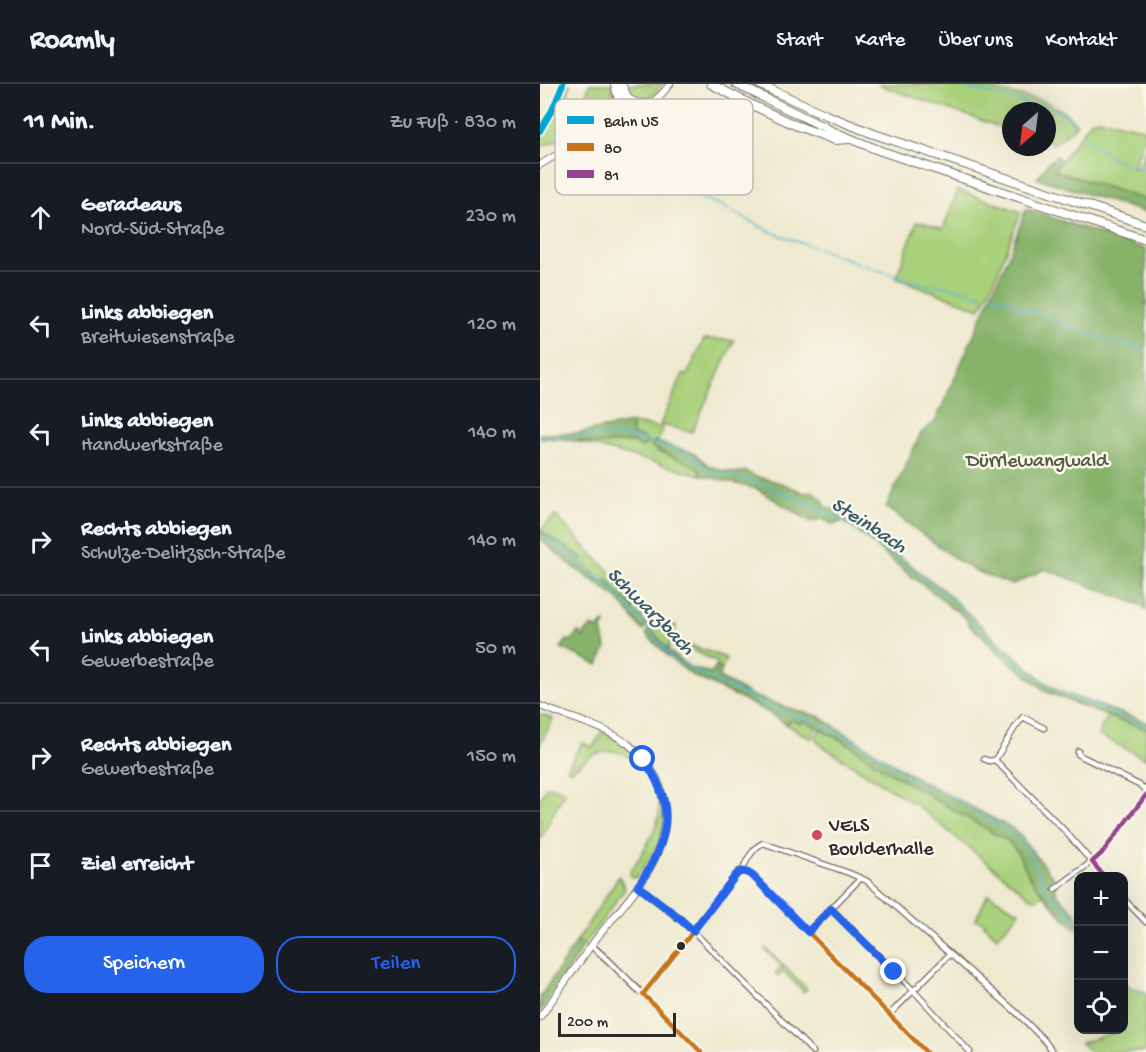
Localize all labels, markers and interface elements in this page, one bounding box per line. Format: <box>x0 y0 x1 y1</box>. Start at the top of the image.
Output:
text: Roamly <box>30 25 115 58</box>
text: Start <box>776 29 822 54</box>
text: Karte <box>855 29 905 54</box>
text: Über uns <box>938 29 1012 54</box>
text: Kontakt <box>1045 29 1116 54</box>
legend <box>555 99 753 195</box>
north arrow <box>1002 102 1056 156</box>
text: 11 Min. <box>24 108 95 139</box>
text: Zu Fuß · 830 m <box>390 112 516 135</box>
text: Bahn U5 <box>603 114 659 133</box>
text: 80 <box>604 141 622 160</box>
text: 81 <box>604 168 619 187</box>
text: Geradeaus <box>81 193 181 219</box>
icon: ahead <box>24 201 57 234</box>
text: 230 m <box>466 206 516 229</box>
text: Nord-Süd-Straße <box>81 219 224 242</box>
text: Links abbiegen <box>81 301 213 327</box>
icon: left <box>24 309 57 342</box>
text: 120 m <box>468 314 516 337</box>
text: Breitwiesenstraße <box>81 327 235 350</box>
text: Links abbiegen <box>81 409 213 435</box>
icon: left <box>24 417 57 450</box>
text: 140 m <box>468 422 516 445</box>
text: Handwerkstraße <box>81 435 223 458</box>
park label: Dürrlewangwald <box>964 451 1110 474</box>
water label: Steinbach <box>826 493 911 561</box>
text: Rechts abbiegen <box>81 517 231 543</box>
icon: right <box>24 525 57 558</box>
text: 140 m <box>468 530 516 553</box>
text: Schulze-Delitzsch-Straße <box>81 543 285 566</box>
water label: Schwarzbach <box>600 563 699 662</box>
text: Links abbiegen <box>81 625 213 651</box>
icon: left <box>24 633 57 666</box>
text: 50 m <box>475 638 516 661</box>
text: Gewerbestraße <box>81 651 214 674</box>
text: Rechts abbiegen <box>81 733 231 759</box>
icon: right <box>24 741 57 774</box>
route start <box>629 745 655 771</box>
text: 150 m <box>467 746 516 769</box>
text: Gewerbestraße <box>81 759 214 782</box>
place label: VELS Boulderhalle <box>828 816 934 862</box>
marker: VELS Boulderhalle <box>810 828 824 842</box>
icon: arrive <box>24 849 57 882</box>
text: Ziel erreicht <box>81 852 193 878</box>
map controls <box>1074 872 1128 1034</box>
button: + <box>1074 872 1128 926</box>
button: − <box>1074 926 1128 980</box>
button: Speichern <box>24 936 264 993</box>
button: Teilen <box>276 936 516 993</box>
unlabelled marker <box>675 940 687 952</box>
route end <box>880 958 906 984</box>
button: locate <box>1074 980 1128 1034</box>
scale bar <box>558 1010 676 1038</box>
text: 200 m <box>567 1014 608 1033</box>

